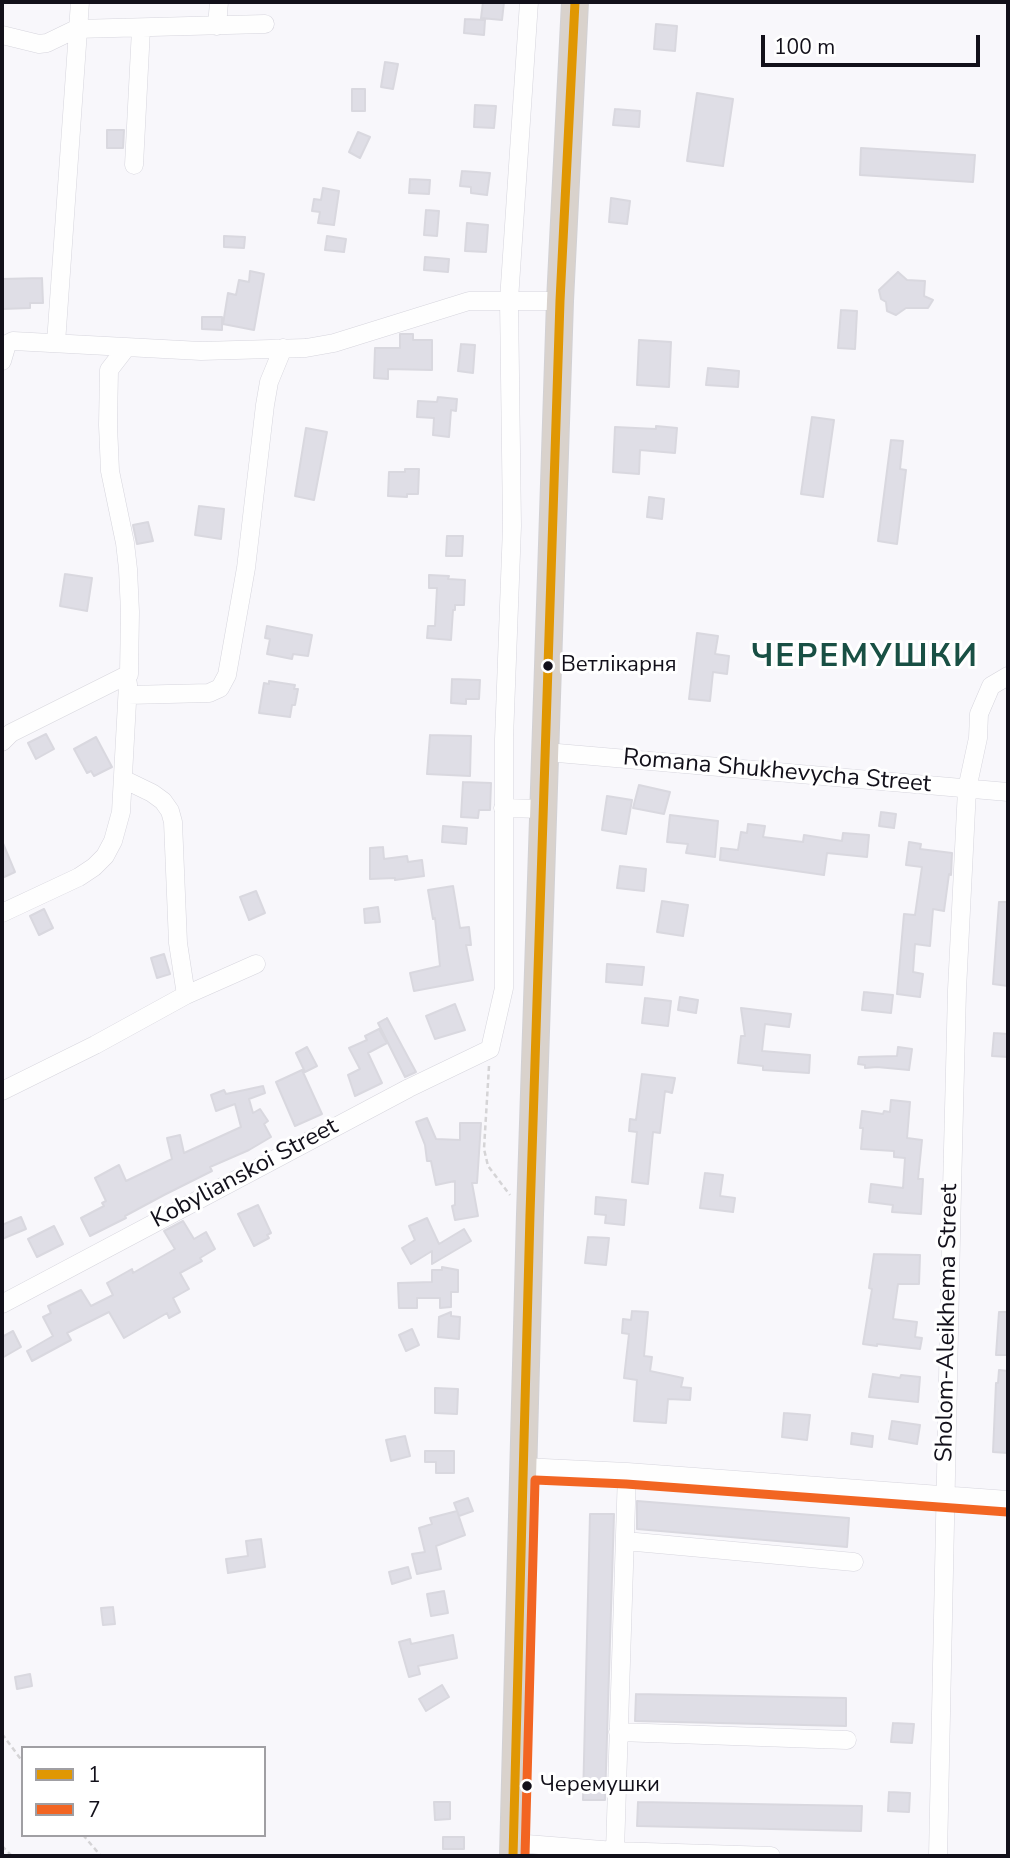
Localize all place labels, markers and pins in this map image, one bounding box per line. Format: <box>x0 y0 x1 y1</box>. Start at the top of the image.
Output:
place label: Ветлікарня <box>561 653 677 679</box>
marker: Ветлікарня <box>541 659 555 673</box>
place label: Черемушки <box>540 1773 660 1799</box>
marker: Черемушки <box>520 1779 534 1793</box>

